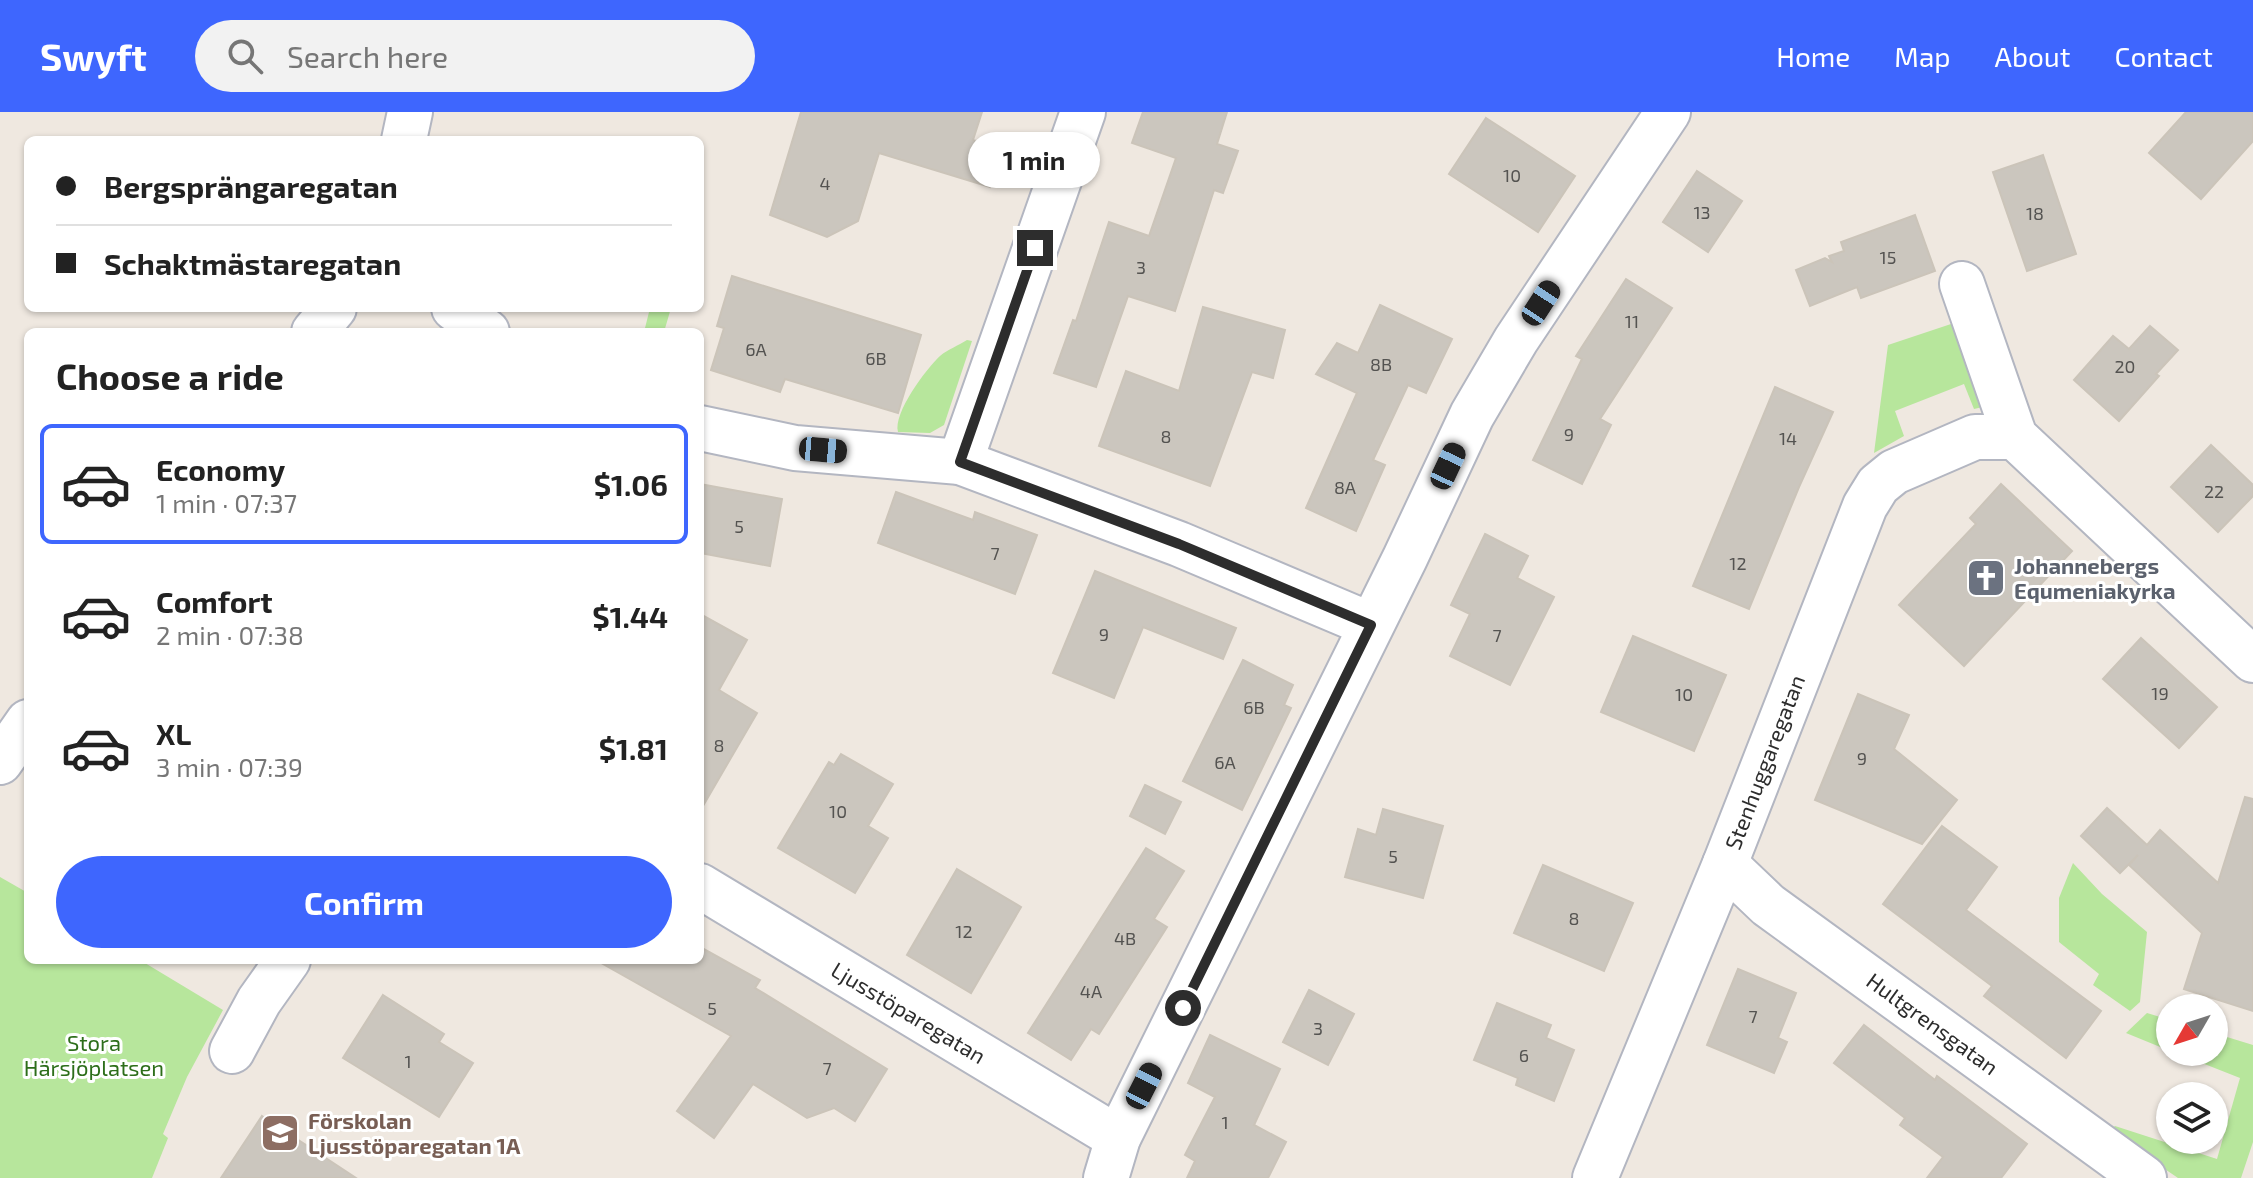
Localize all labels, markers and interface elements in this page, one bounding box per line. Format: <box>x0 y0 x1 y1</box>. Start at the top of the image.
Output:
search box <box>195 20 755 92</box>
text: Swyft <box>40 33 147 79</box>
icon: search <box>223 34 267 78</box>
text: Search here <box>287 38 448 74</box>
text: Home <box>1776 39 1850 73</box>
text: Map <box>1894 39 1951 73</box>
text: About <box>1995 39 2070 73</box>
text: Contact <box>2114 39 2213 73</box>
callout: 1 min <box>969 132 1101 188</box>
text: 1 min <box>1003 144 1065 175</box>
house number: 10 <box>1503 164 1521 186</box>
text: Bergsprängaregatan <box>104 168 398 204</box>
house number: 4 <box>819 172 831 194</box>
house number: 13 <box>1693 201 1711 223</box>
house number: 18 <box>2026 202 2044 224</box>
route end <box>1017 230 1053 266</box>
text: Schaktmästaregatan <box>104 245 401 281</box>
house number: 15 <box>1880 246 1896 268</box>
house number: 3 <box>1136 256 1146 278</box>
car <box>1518 276 1564 330</box>
house number: 11 <box>1625 310 1639 332</box>
house number: 6A <box>745 338 768 360</box>
house number: 6B <box>865 347 887 369</box>
house number: 8B <box>1370 353 1392 375</box>
text: Choose a ride <box>56 354 284 397</box>
house number: 20 <box>2115 355 2135 377</box>
house number: 9 <box>1564 423 1574 445</box>
house number: 8 <box>1161 425 1171 447</box>
house number: 14 <box>1779 427 1797 449</box>
car <box>798 436 848 464</box>
car <box>1427 439 1469 493</box>
icon: car <box>60 448 132 520</box>
text: Economy <box>156 451 285 487</box>
text: $1.06 <box>594 466 668 502</box>
house number: 8A <box>1334 476 1357 498</box>
house number: 22 <box>2204 480 2224 502</box>
text: 1 min · 07:37 <box>156 487 297 518</box>
house number: 5 <box>734 515 744 537</box>
house number: 7 <box>990 542 1000 564</box>
house number: 12 <box>1729 552 1747 574</box>
place label: Johannebergs Equmeniakyrka <box>2014 552 2175 604</box>
church icon: Johannebergs Equmeniakyrka <box>1965 557 2007 599</box>
icon: car <box>60 580 132 652</box>
text: Comfort <box>156 583 273 619</box>
text: $1.44 <box>592 598 668 634</box>
text: 2 min · 07:38 <box>156 619 304 650</box>
house number: 9 <box>1099 623 1109 645</box>
house number: 7 <box>1492 624 1502 646</box>
street label: Stenhuggaregatan <box>1719 671 1809 853</box>
house number: 19 <box>2151 682 2169 704</box>
house number: 10 <box>1675 683 1693 705</box>
house number: 6B <box>1243 696 1265 718</box>
icon: car <box>60 712 132 784</box>
text: XL <box>156 715 191 751</box>
text: $1.81 <box>599 730 668 766</box>
house number: 8 <box>714 734 724 756</box>
house number: 9 <box>1857 747 1867 769</box>
text: 3 min · 07:39 <box>156 751 303 782</box>
house number: 6A <box>1214 751 1237 773</box>
house number: 10 <box>829 800 847 822</box>
house number: 5 <box>1388 845 1398 867</box>
button: Confirm <box>56 856 672 948</box>
house number: 8 <box>1569 907 1579 929</box>
house number: 12 <box>955 920 973 942</box>
house number: 4B <box>1114 927 1136 949</box>
street label: Ljusstöparegatan <box>827 956 991 1069</box>
street label: Hultgrensgatan <box>1862 967 2004 1079</box>
house number: 4A <box>1080 980 1103 1002</box>
route start <box>1165 990 1201 1026</box>
north arrow <box>2156 994 2228 1066</box>
map controls <box>2156 994 2228 1154</box>
house number: 5 <box>707 997 717 1019</box>
house number: 7 <box>1748 1005 1758 1027</box>
house number: 3 <box>1313 1017 1323 1039</box>
park label: Stora Härsjöplatsen <box>24 1029 164 1081</box>
house number: 6 <box>1519 1044 1529 1066</box>
house number: 1 <box>404 1050 412 1072</box>
house number: 7 <box>822 1057 832 1079</box>
car <box>1122 1059 1166 1113</box>
button: layers <box>2156 1082 2228 1154</box>
place label: Förskolan Ljusstöparegatan 1A <box>308 1107 521 1158</box>
house number: 1 <box>1221 1111 1229 1133</box>
school or university icon: Förskolan Ljusstöparegatan 1A <box>259 1112 301 1154</box>

